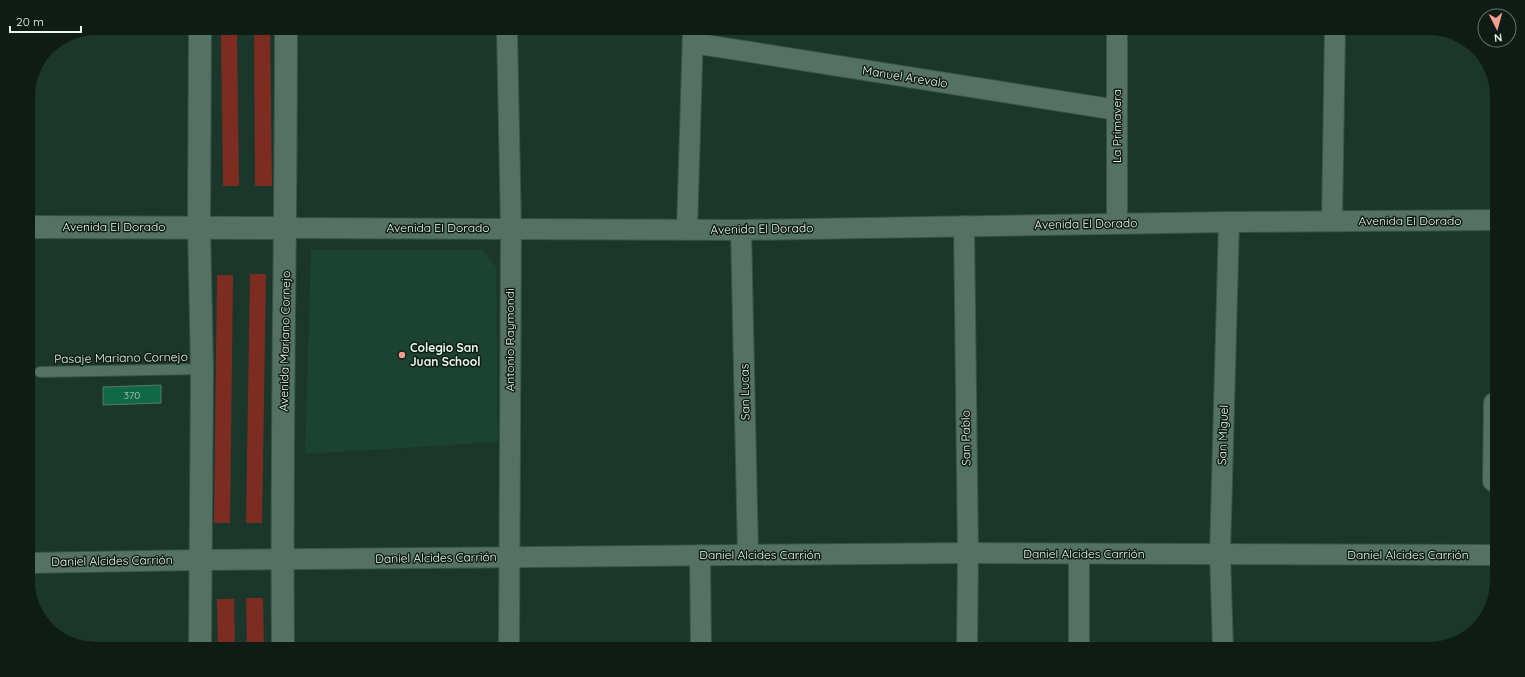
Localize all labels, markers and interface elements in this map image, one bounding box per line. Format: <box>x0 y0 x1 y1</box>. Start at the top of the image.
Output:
scale bar <box>10 8 81 34</box>
north arrow <box>1477 8 1517 48</box>
text: 20 m <box>16 14 44 29</box>
text: N <box>1493 31 1503 45</box>
street label: Manuel Arevalo <box>861 62 949 91</box>
street label: La Primavera <box>1109 89 1124 163</box>
street label: Avenida El Dorado <box>1359 213 1461 228</box>
street label: Avenida El Dorado <box>1034 215 1138 232</box>
street label: Avenida El Dorado <box>63 219 165 234</box>
street label: Avenida El Dorado <box>387 220 489 235</box>
street label: Avenida El Dorado <box>710 220 814 237</box>
street label: Avenida Mariano Cornejo <box>276 270 293 412</box>
street label: Antonio Raymondi <box>502 288 517 392</box>
place label: Colegio San Juan School <box>410 340 480 369</box>
street label: Pasaje Mariano Cornejo <box>54 349 188 366</box>
marker: Colegio San Juan School <box>397 350 407 360</box>
street label: San Lucas <box>737 363 752 420</box>
house number: 370 <box>124 389 140 402</box>
street label: San Miguel <box>1214 404 1231 465</box>
street label: San Pablo <box>958 410 973 466</box>
street label: Daniel Alcides Carrión <box>1023 546 1145 561</box>
street label: Daniel Alcides Carrión <box>699 547 821 562</box>
street label: Daniel Alcides Carrión <box>1347 547 1469 562</box>
street label: Daniel Alcides Carrión <box>375 549 497 566</box>
street label: Daniel Alcides Carrión <box>51 552 173 569</box>

